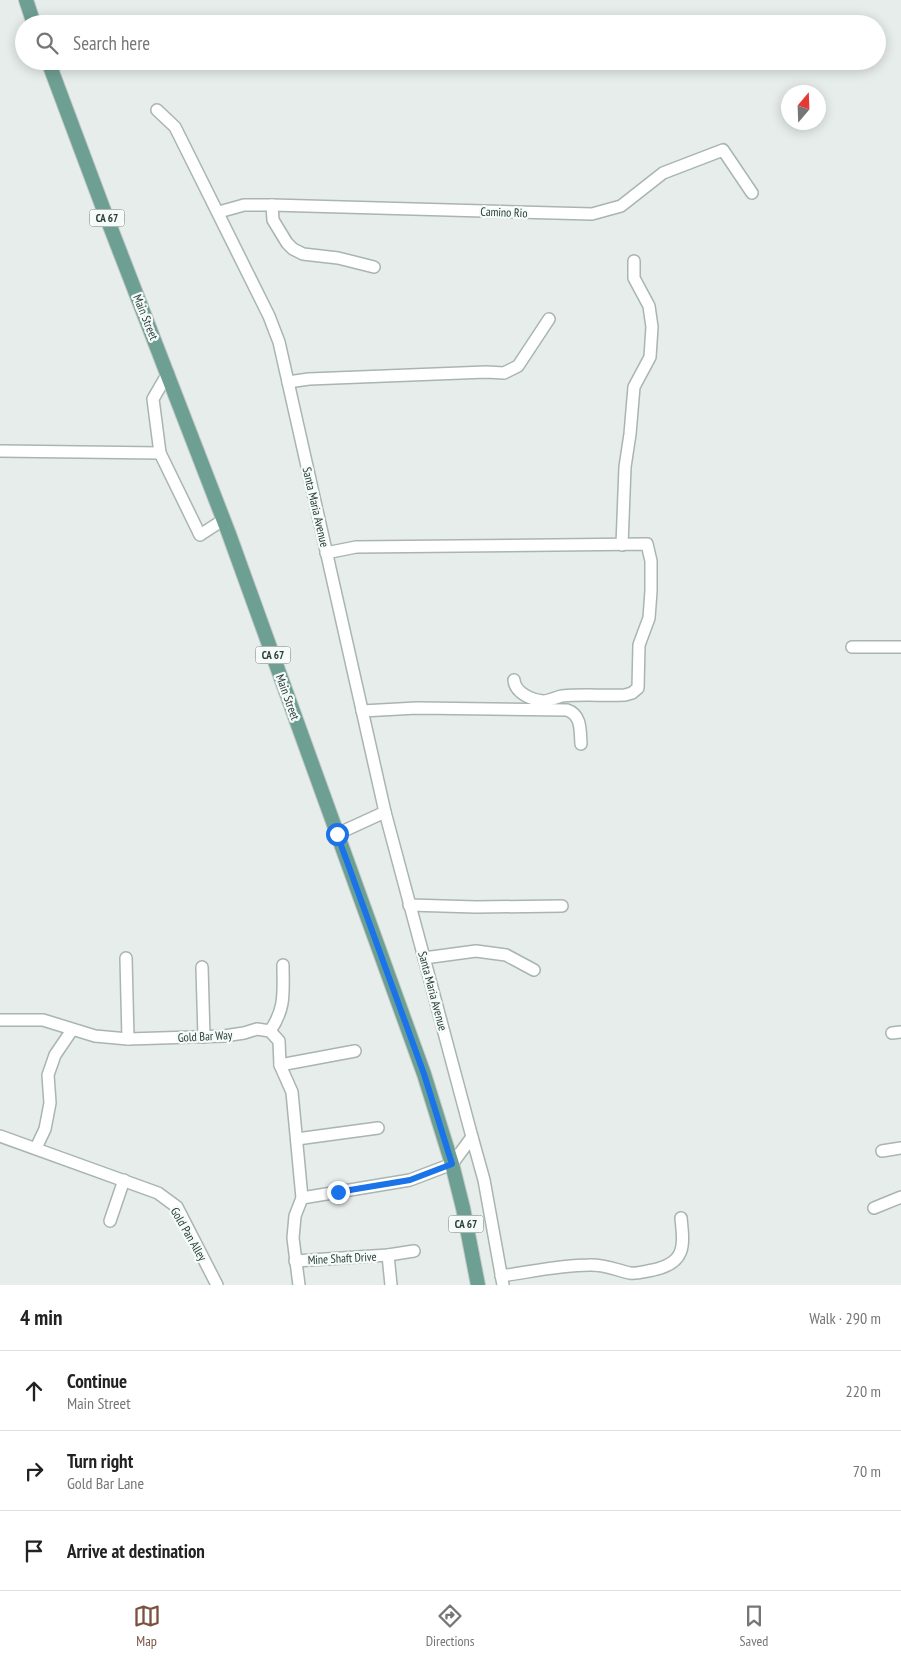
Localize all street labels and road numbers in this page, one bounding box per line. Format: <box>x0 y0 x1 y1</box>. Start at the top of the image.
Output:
street label: Camino Rio <box>480 204 528 220</box>
road number: CA 67 <box>90 210 124 227</box>
street label: Main Street <box>130 292 162 343</box>
street label: Santa Maria Avenue <box>300 466 332 548</box>
road number: CA 67 <box>256 646 290 664</box>
street label: Main Street <box>273 672 303 723</box>
street label: Santa Maria Avenue <box>415 950 451 1032</box>
street label: Gold Bar Way <box>177 1027 233 1045</box>
street label: Gold Pan Alley <box>168 1204 211 1264</box>
road number: CA 67 <box>448 1216 484 1232</box>
street label: Mine Shaft Drive <box>307 1249 377 1267</box>

